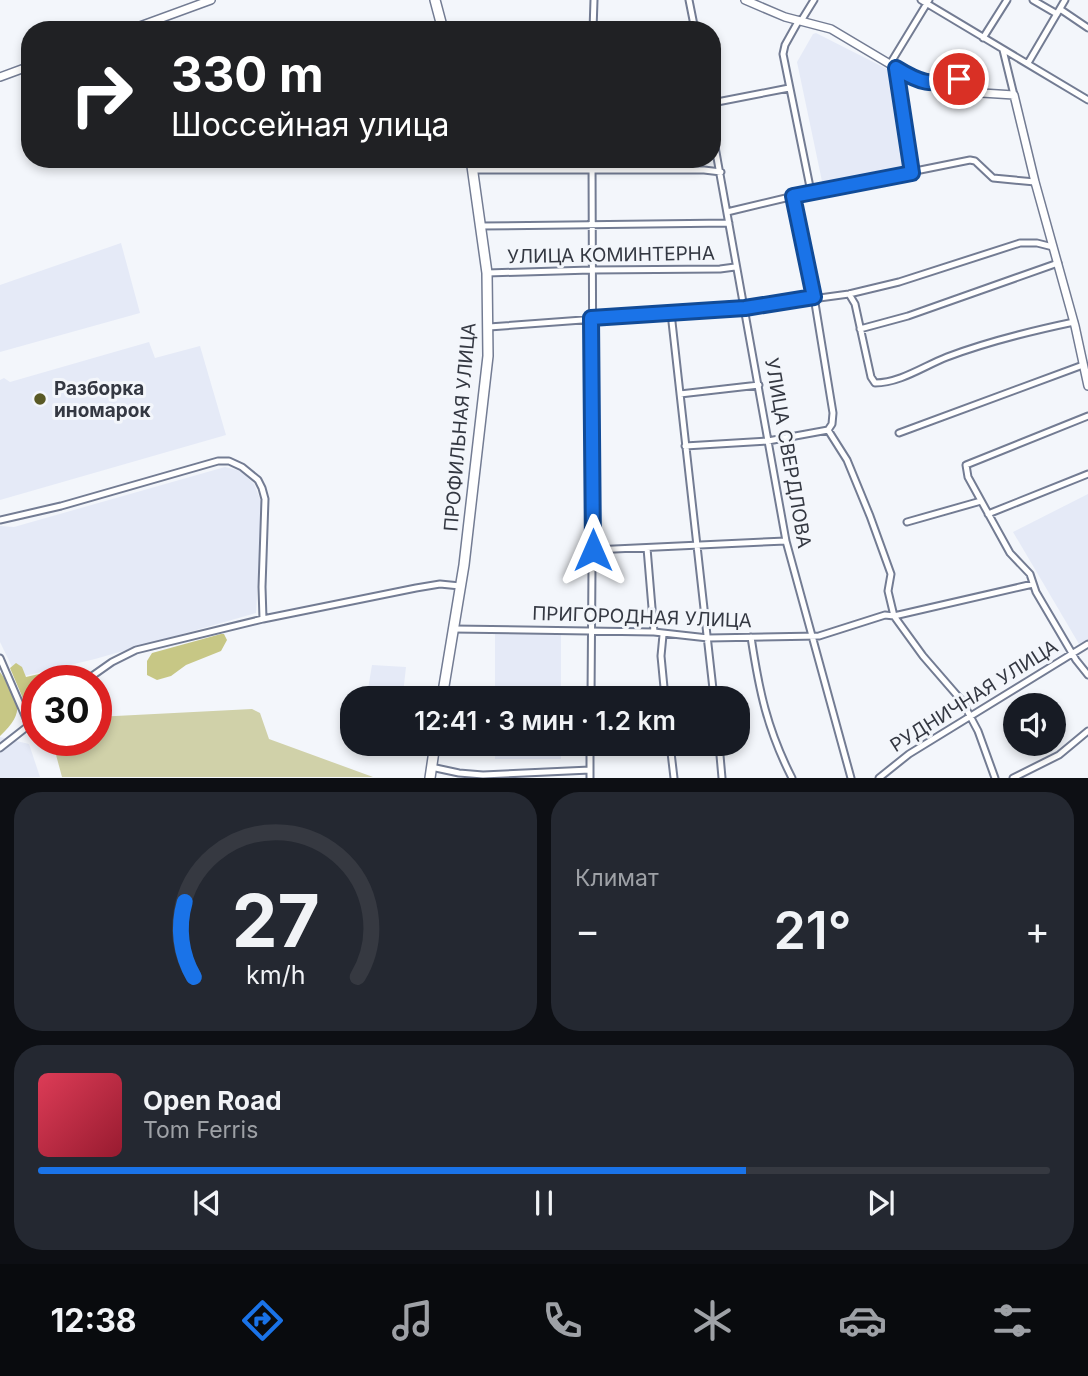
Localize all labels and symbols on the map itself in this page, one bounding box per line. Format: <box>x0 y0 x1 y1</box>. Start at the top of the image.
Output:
pin <box>929 49 989 109</box>
street label: УЛИЦА КОМИНТЕРНА <box>507 242 715 268</box>
street label: ПРОФИЛЬНАЯ УЛИЦА <box>439 322 481 532</box>
street label: УЛИЦА СВЕРДЛОВА <box>760 356 816 550</box>
place label: Разборка иномарок <box>54 377 150 422</box>
marker: Разборка иномарок <box>32 391 48 407</box>
position arrow <box>556 513 630 587</box>
street label: ПРИГОРОДНАЯ УЛИЦА <box>532 602 752 632</box>
street label: РУДНИЧНАЯ УЛИЦА <box>886 635 1062 757</box>
speed limit sign: 30 <box>21 665 112 756</box>

